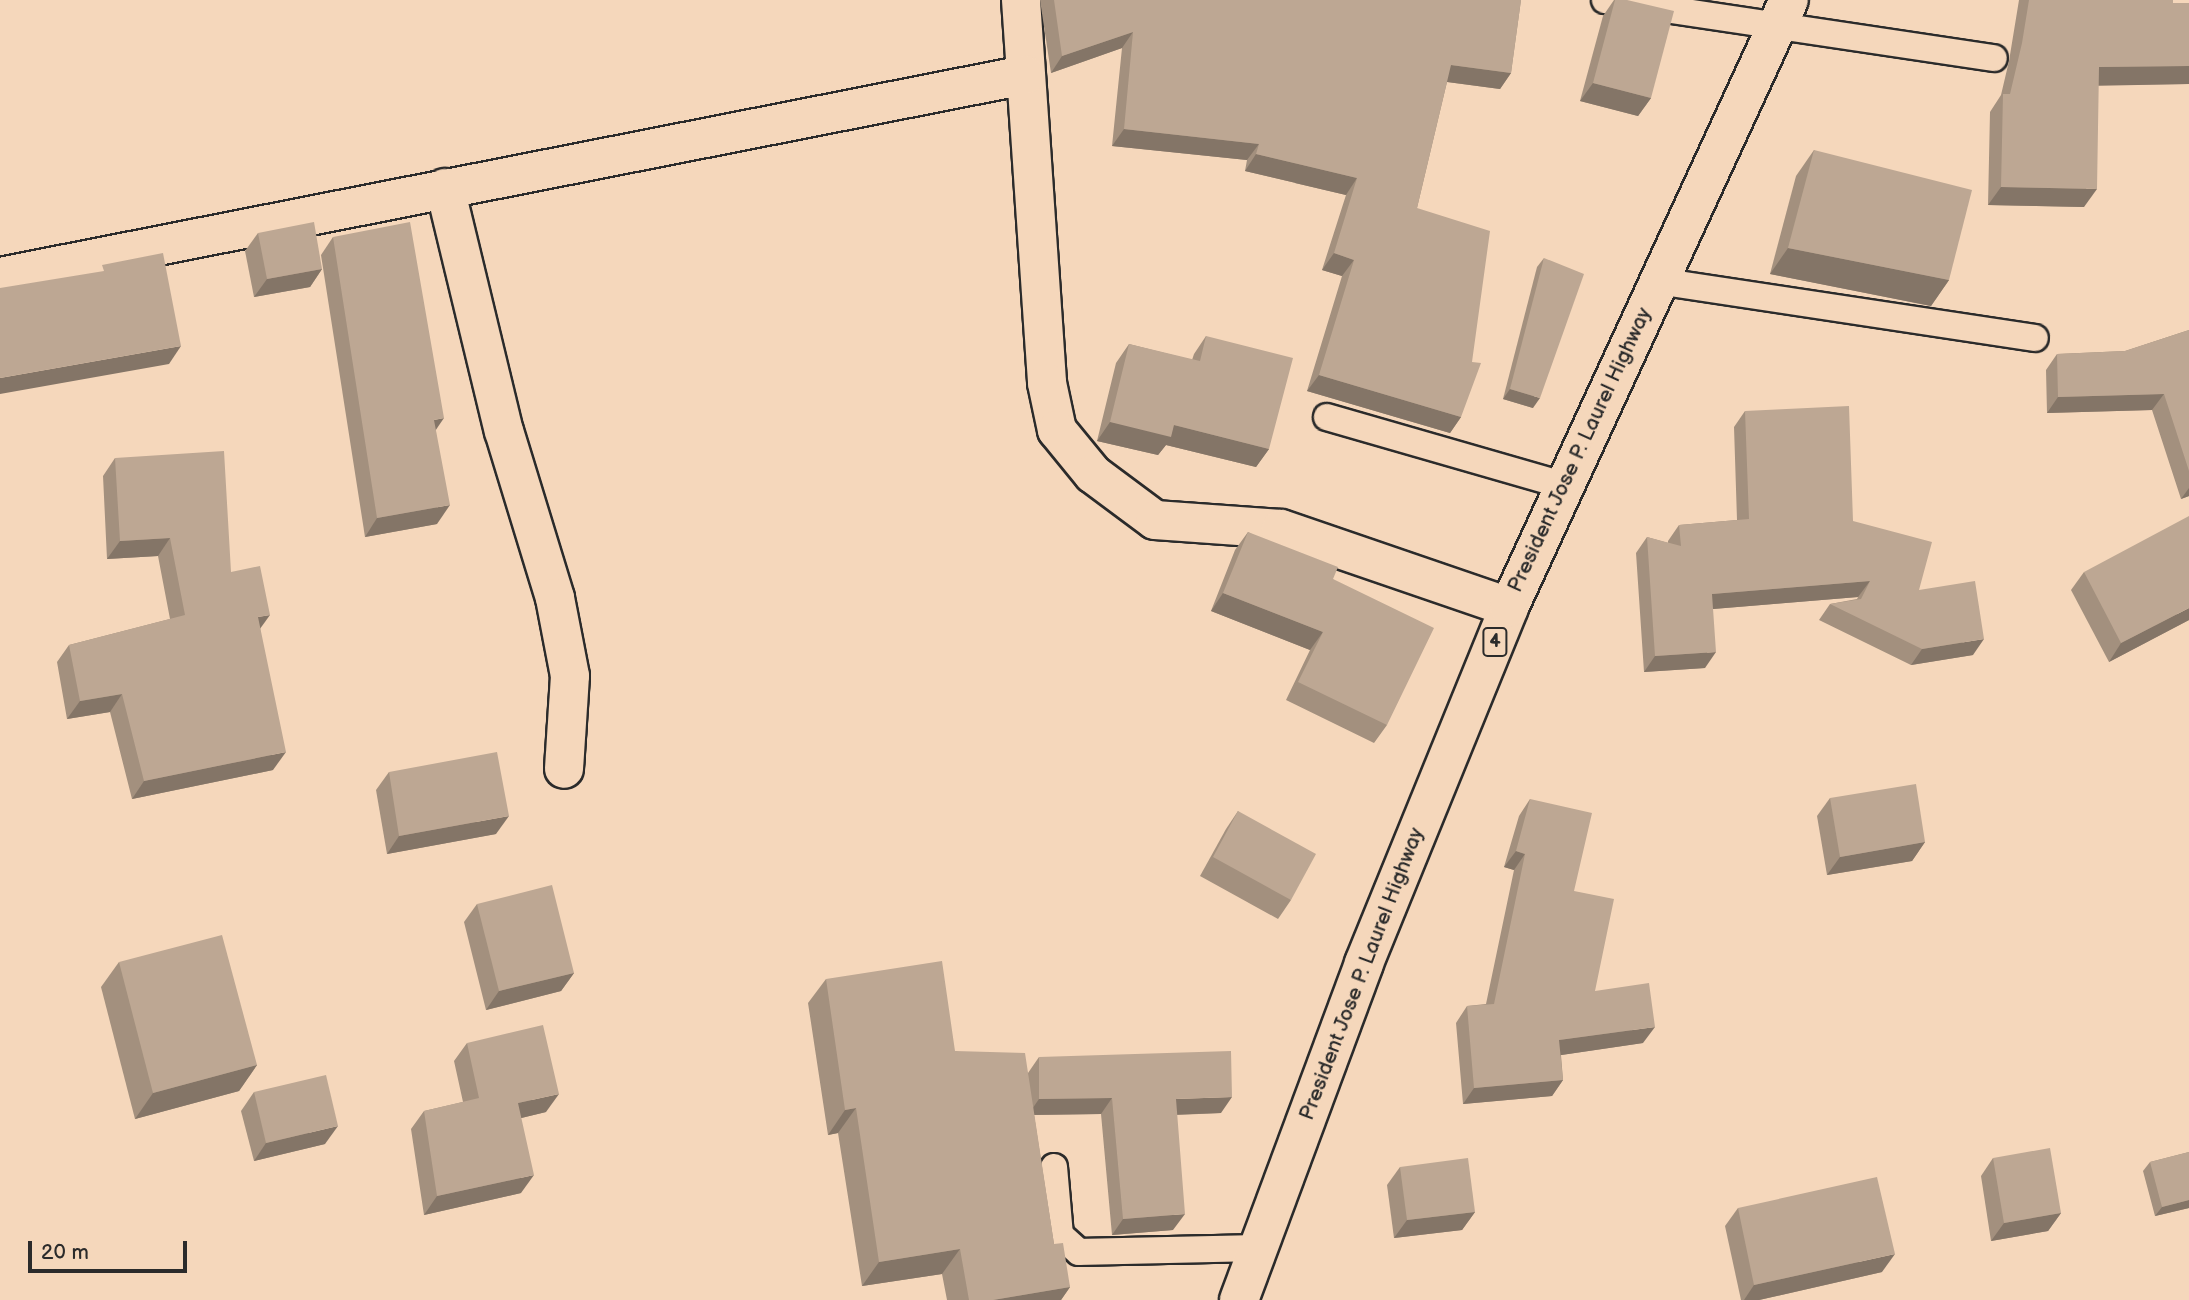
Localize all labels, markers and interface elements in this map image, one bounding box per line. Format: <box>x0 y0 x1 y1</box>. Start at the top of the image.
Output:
street label: President Jose P. Laurel Highway <box>1503 303 1657 597</box>
road number: 4 <box>1481 626 1509 657</box>
street label: President Jose P. Laurel Highway <box>1294 824 1430 1124</box>
scale bar <box>32 1226 191 1270</box>
text: 20 m <box>41 1240 89 1265</box>

